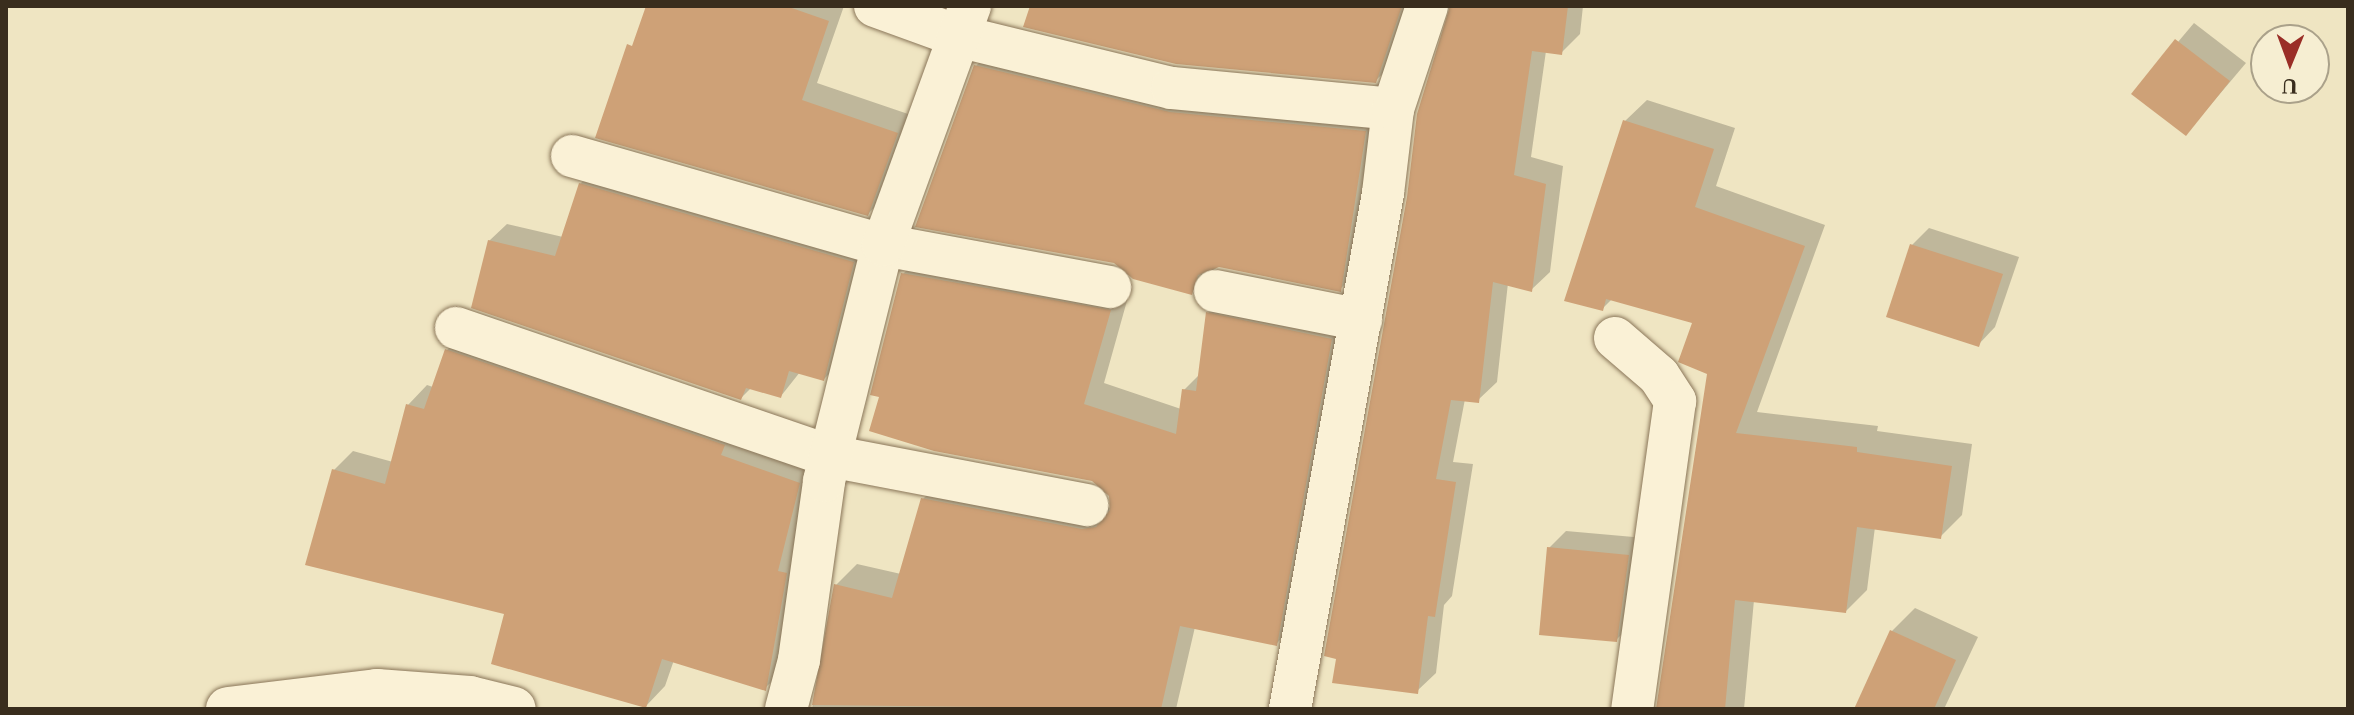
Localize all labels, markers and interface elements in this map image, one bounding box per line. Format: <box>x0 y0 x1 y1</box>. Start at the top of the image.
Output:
north arrow <box>2250 24 2330 104</box>
text: U <box>2281 74 2298 99</box>

